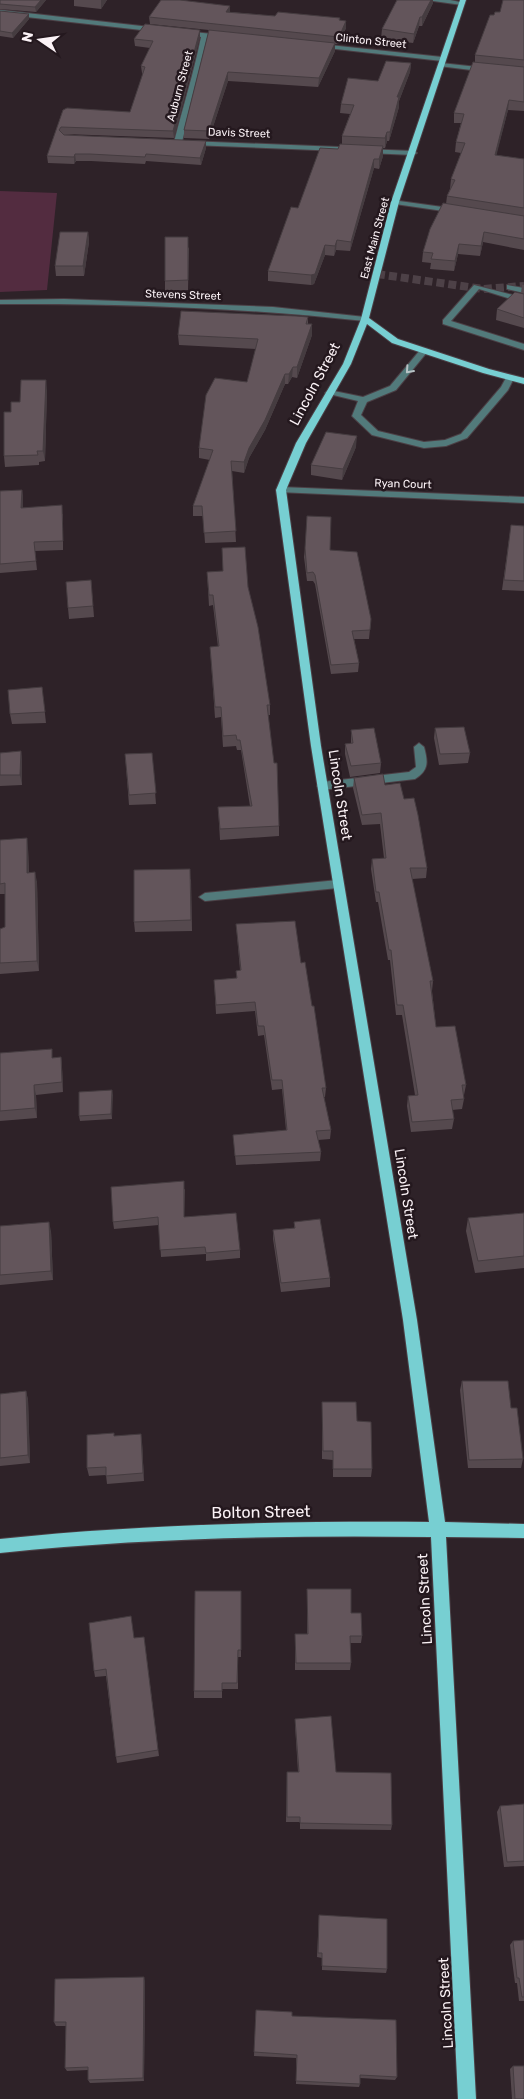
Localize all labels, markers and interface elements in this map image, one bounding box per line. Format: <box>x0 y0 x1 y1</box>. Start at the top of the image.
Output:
north arrow <box>15 15 65 65</box>
text: N <box>18 30 37 44</box>
street label: Clinton Street <box>335 31 408 51</box>
street label: Auburn Street <box>164 49 196 123</box>
street label: Davis Street <box>208 125 271 141</box>
street label: East Main Street <box>358 195 392 280</box>
street label: Stevens Street <box>145 287 222 303</box>
street label: Lincoln Street <box>286 339 344 428</box>
one-way arrow <box>406 364 415 373</box>
street label: Ryan Court <box>374 477 433 492</box>
street label: Lincoln Street <box>324 749 356 842</box>
street label: Lincoln Street <box>390 1148 422 1241</box>
street label: Bolton Street <box>211 1502 311 1522</box>
street label: Lincoln Street <box>414 1552 436 1645</box>
street label: Lincoln Street <box>435 1956 457 2049</box>

